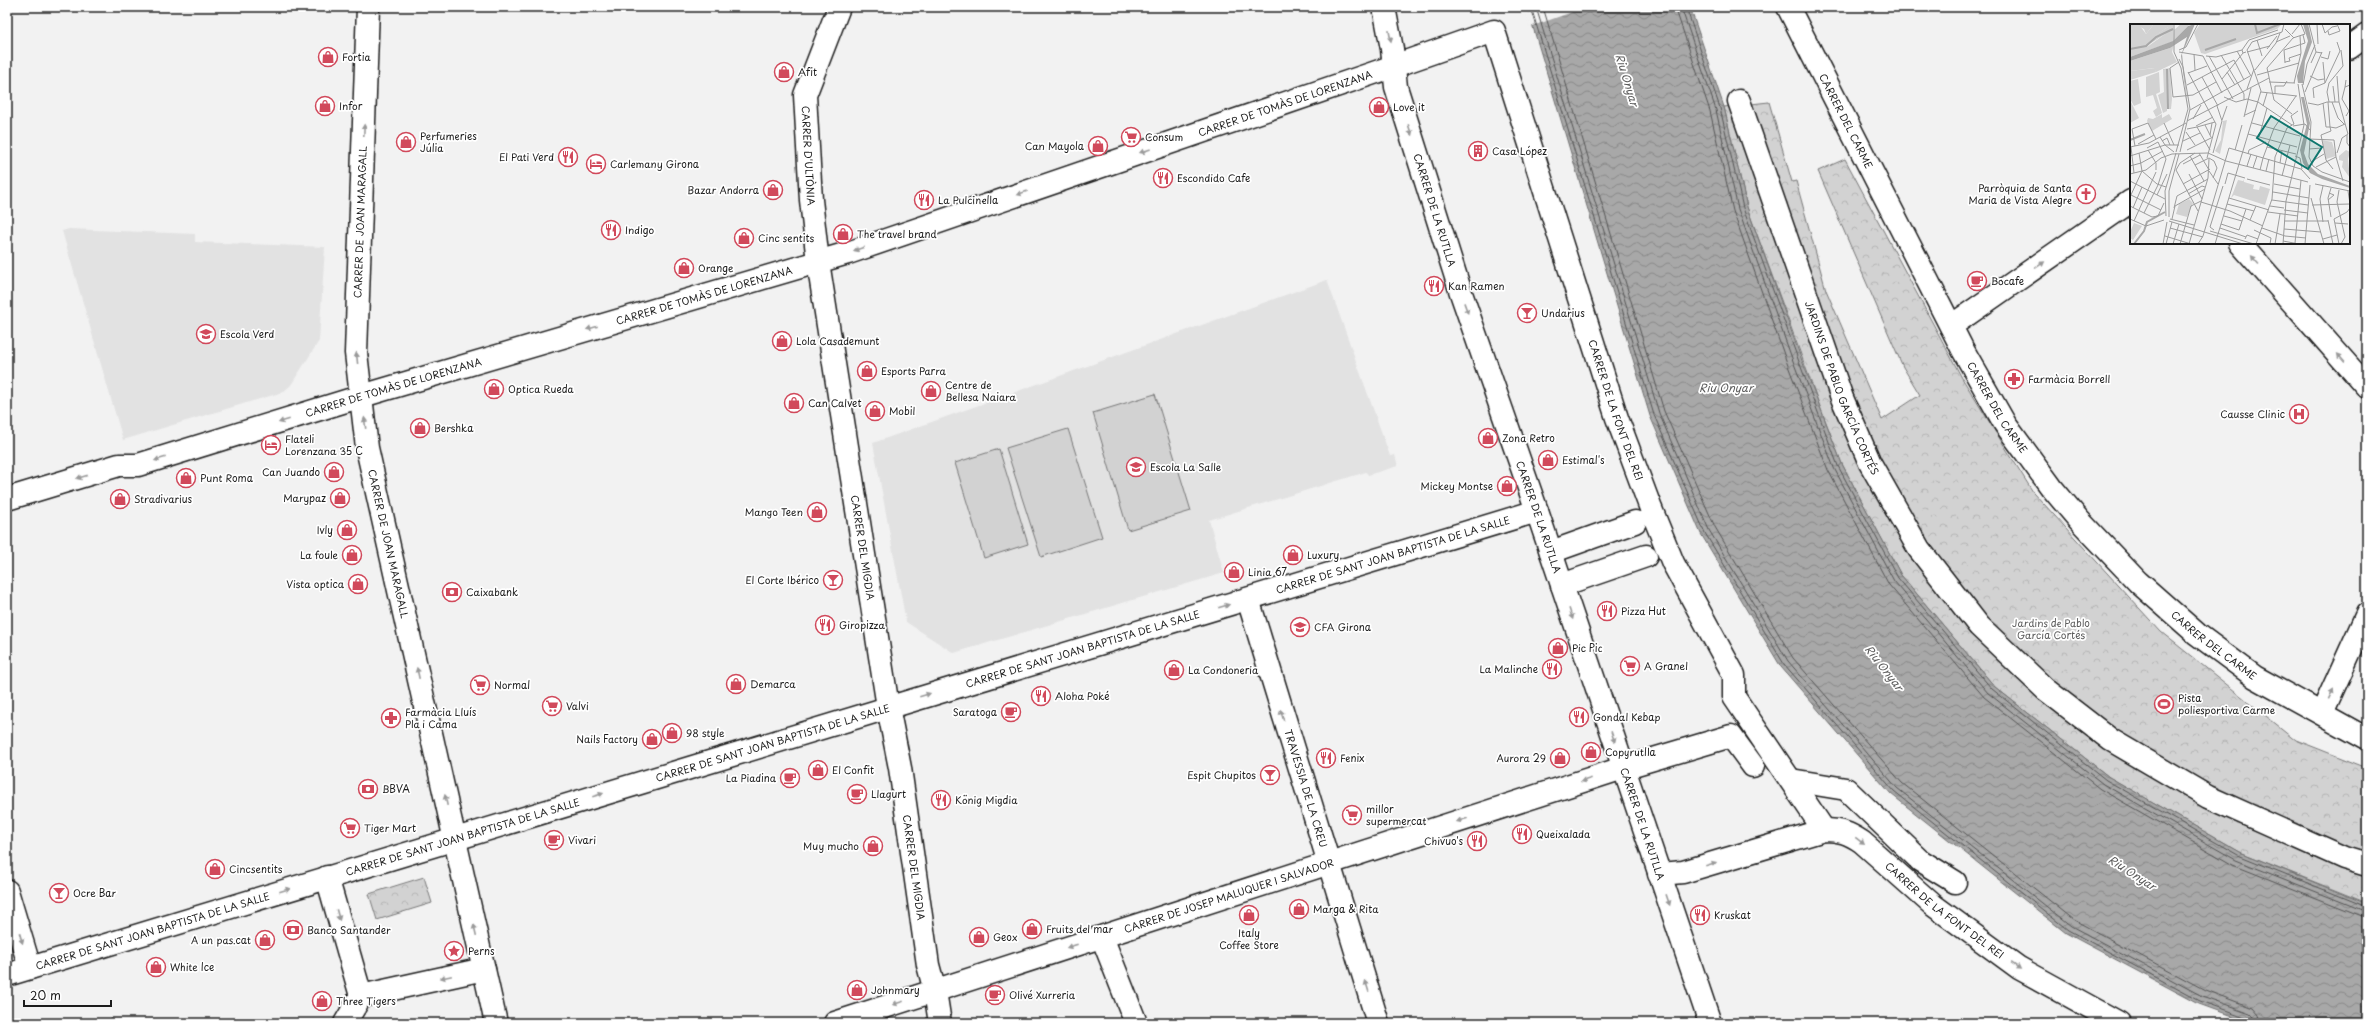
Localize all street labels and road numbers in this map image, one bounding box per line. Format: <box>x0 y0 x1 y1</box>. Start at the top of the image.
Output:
street label: CARRER DE TOMÀS DE LORENZANA <box>1196 66 1374 140</box>
street label: CARRER DEL CARME <box>1816 71 1877 171</box>
street label: CARRER D'ULTÒNIA <box>799 105 820 207</box>
street label: CARRER DE JOAN MARAGALL <box>349 146 370 298</box>
street label: CARRER DE LA RUTLLA <box>1410 151 1460 269</box>
street label: CARRER DE TOMÀS DE LORENZANA <box>614 262 794 328</box>
street label: JARDINS DE PABLO GARCÍA CORTÉS <box>1802 299 1883 477</box>
street label: CARRER DE LA FONT DEL REI <box>1586 337 1648 482</box>
street label: CARRER DE TOMÀS DE LORENZANA <box>303 353 484 420</box>
street label: CARRER DEL CARME <box>1964 359 2032 456</box>
street label: CARRER DE LA RUTLLA <box>1513 459 1566 575</box>
street label: CARRER DE JOAN MARAGALL <box>365 468 413 620</box>
street label: CARRER DEL MIGDIA <box>848 494 879 602</box>
street label: CARRER DE SANT JOAN BAPTISTA DE LA SALLE <box>1274 512 1511 597</box>
street label: CARRER DE SANT JOAN BAPTISTA DE LA SALLE <box>964 606 1201 691</box>
street label: CARRER DEL CARME <box>2168 607 2260 683</box>
street label: CARRER DE SANT JOAN BAPTISTA DE LA SALLE <box>654 700 891 785</box>
street label: TRAVESSIA DE LA CREU <box>1281 727 1332 849</box>
street label: CARRER DE LA RUTLLA <box>1617 765 1669 882</box>
street label: CARRER DE SANT JOAN BAPTISTA DE LA SALLE <box>344 794 581 879</box>
street label: CARRER DEL MIGDIA <box>900 814 930 922</box>
street label: CARRER DE JOSEP MALUQUER I SALVADOR <box>1122 854 1336 936</box>
street label: CARRER DE LA FONT DEL REI <box>1882 858 2007 962</box>
street label: CARRER DE SANT JOAN BAPTISTA DE LA SALLE <box>33 888 271 973</box>

